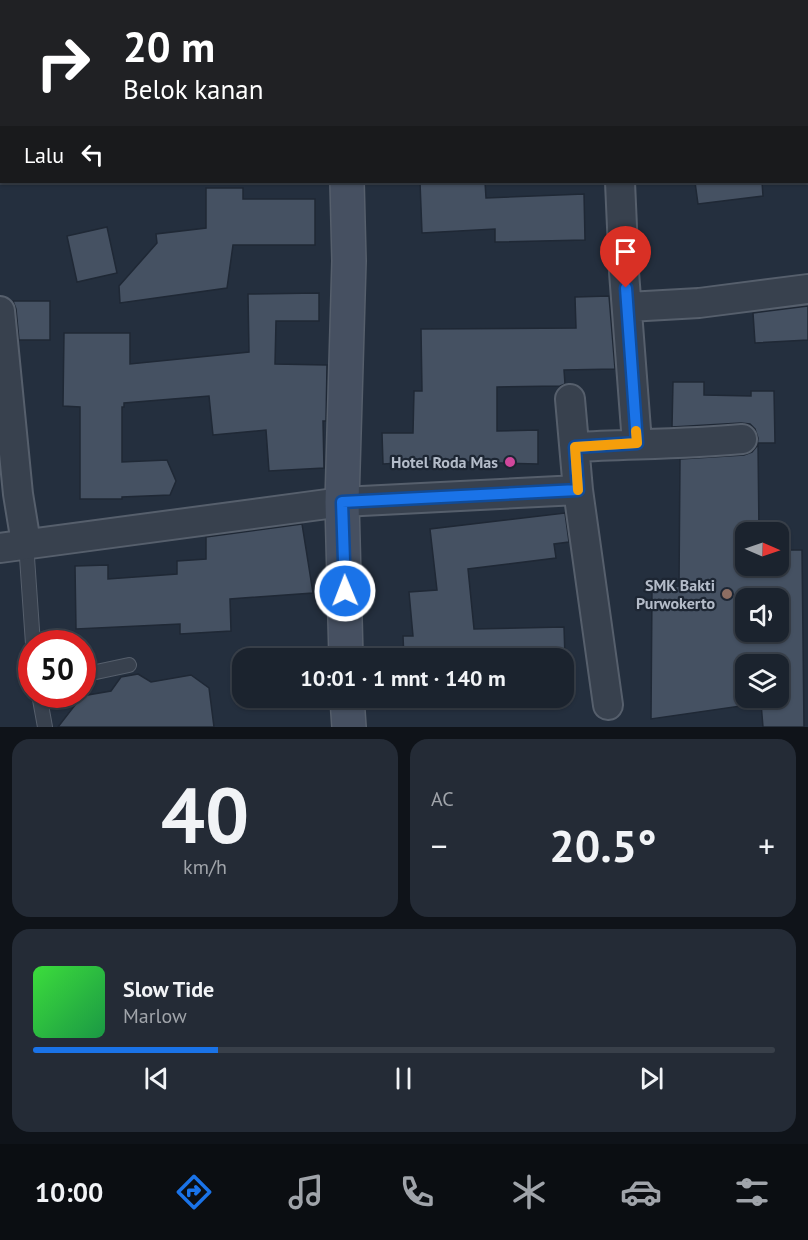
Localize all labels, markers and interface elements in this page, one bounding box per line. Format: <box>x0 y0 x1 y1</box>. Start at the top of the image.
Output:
text: 20 m <box>123 19 215 74</box>
icon: right <box>24 24 102 102</box>
text: Belok kanan <box>123 72 263 106</box>
icon: left <box>76 138 109 171</box>
text: Lalu <box>24 141 64 169</box>
pin <box>600 226 651 288</box>
icon: arrive <box>609 235 642 268</box>
place label: Hotel Roda Mas <box>391 452 498 472</box>
marker: Hotel Roda Mas <box>503 455 517 469</box>
north arrow <box>735 522 789 576</box>
map controls <box>735 522 789 708</box>
position arrow <box>313 559 377 623</box>
place label: SMK Bakti Purwokerto <box>636 575 715 613</box>
marker: SMK Bakti Purwokerto <box>720 587 734 601</box>
button: sound <box>735 588 789 642</box>
speed limit sign: 50 <box>18 630 96 708</box>
button: layers <box>735 654 789 708</box>
text: 10:01 · 1 mnt · 140 m <box>300 664 506 692</box>
text: 40 <box>161 764 249 865</box>
text: AC <box>431 786 454 812</box>
text: 20.5° <box>549 816 657 874</box>
text: − <box>431 824 448 867</box>
text: + <box>758 824 775 867</box>
text: km/h <box>183 854 227 880</box>
text: Slow Tide <box>123 975 214 1003</box>
text: Marlow <box>123 1003 187 1029</box>
icon: previous <box>140 1062 173 1095</box>
icon: pause <box>387 1062 420 1095</box>
icon: next <box>635 1062 668 1095</box>
icon: directions <box>173 1171 215 1213</box>
icon: music <box>285 1171 327 1213</box>
icon: phone <box>396 1171 438 1213</box>
icon: climate <box>508 1171 550 1213</box>
icon: car <box>620 1171 662 1213</box>
icon: filters <box>731 1171 773 1213</box>
text: 10:00 <box>35 1175 103 1209</box>

